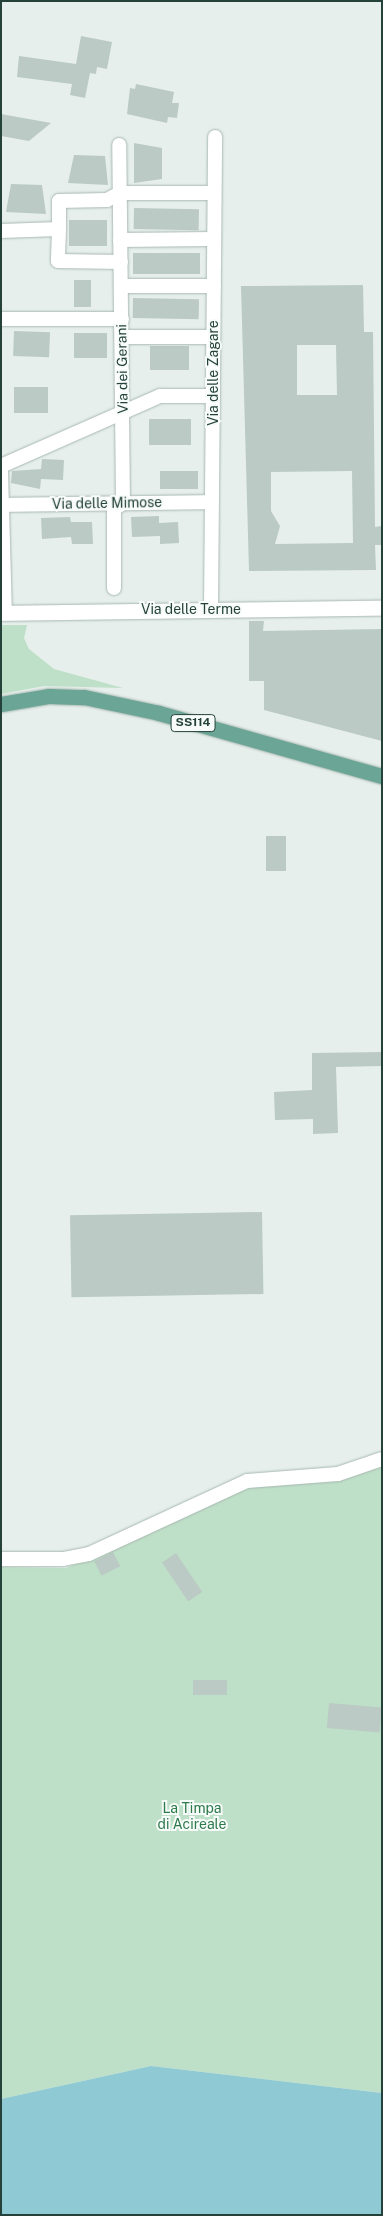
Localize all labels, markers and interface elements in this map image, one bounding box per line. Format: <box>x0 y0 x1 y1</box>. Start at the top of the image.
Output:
street label: Via delle Zagare <box>205 320 221 426</box>
street label: Via dei Gerani <box>113 324 131 414</box>
street label: Via delle Mimose <box>52 494 162 512</box>
street label: Via delle Terme <box>141 601 241 617</box>
road number: SS114 <box>170 714 216 732</box>
park label: La Timpa di Acireale <box>158 1800 226 1832</box>

